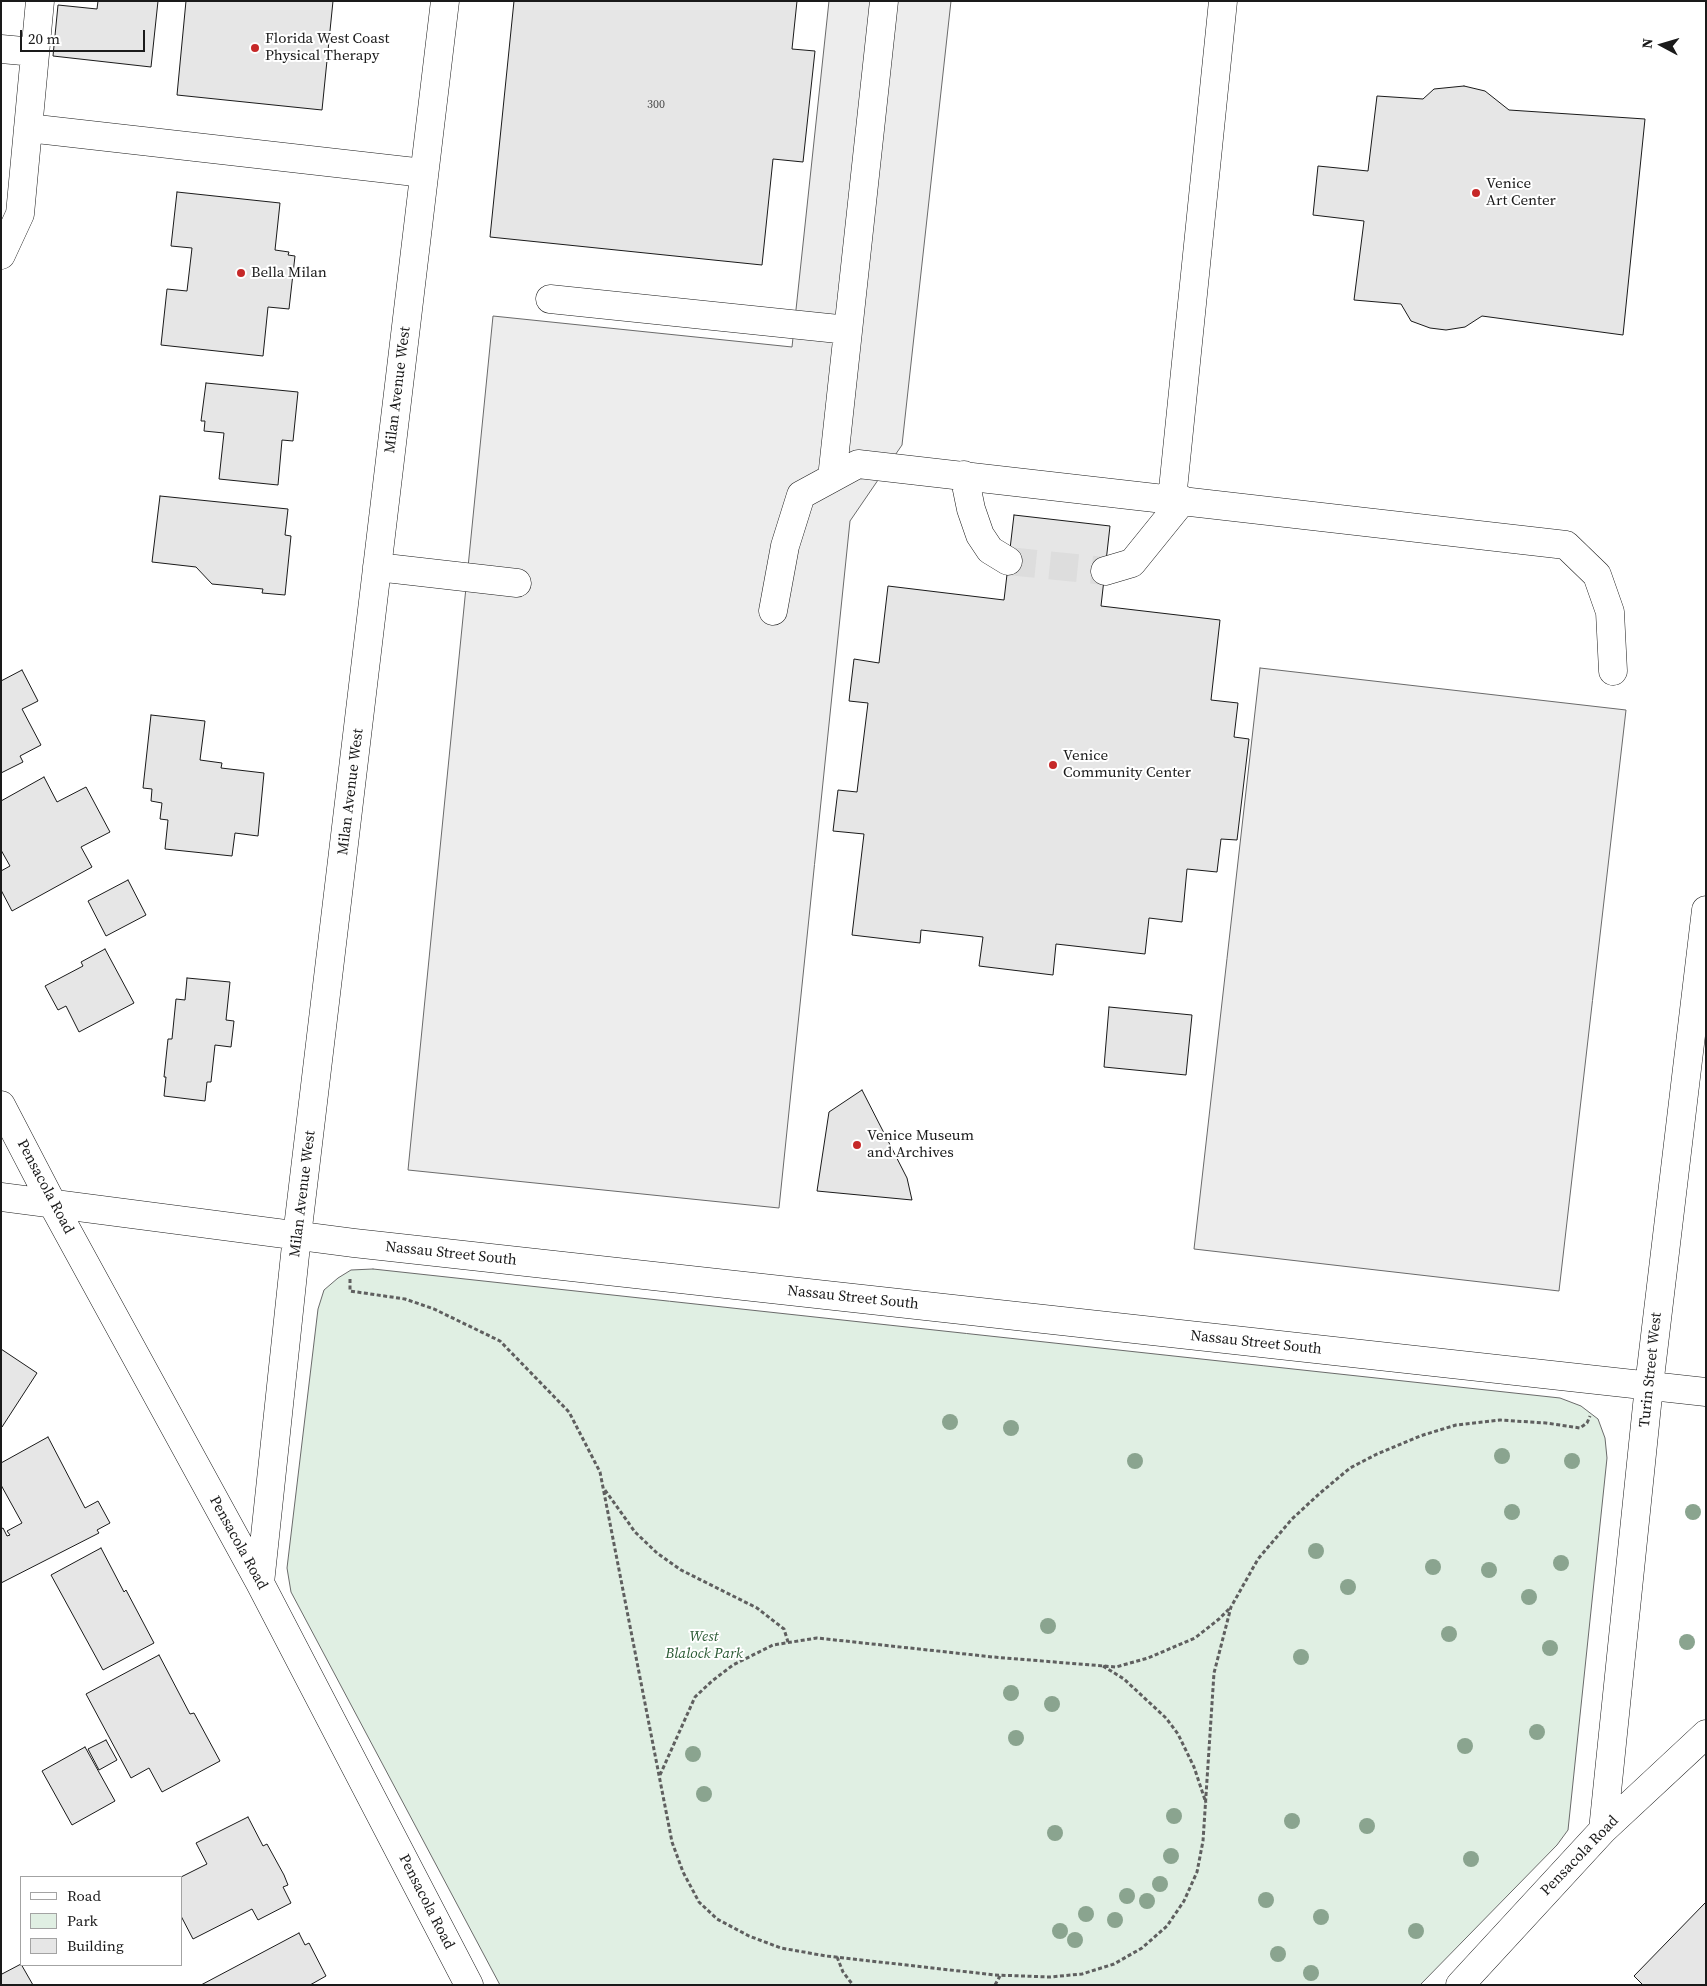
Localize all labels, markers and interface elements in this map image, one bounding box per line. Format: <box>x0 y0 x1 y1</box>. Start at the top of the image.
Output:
scale bar <box>22 20 148 52</box>
north arrow <box>1637 20 1687 70</box>
text: 20 m <box>28 28 60 49</box>
place label: Florida West Coast Physical Therapy <box>265 30 389 65</box>
text: N <box>1637 37 1658 50</box>
marker: Florida West Coast Physical Therapy <box>249 42 261 54</box>
house number: 300 <box>647 98 665 112</box>
place label: Venice Art Center <box>1486 175 1556 210</box>
marker: Venice Art Center <box>1470 187 1482 199</box>
place label: Bella Milan <box>251 264 327 282</box>
marker: Bella Milan <box>235 267 247 279</box>
street label: Milan Avenue West <box>381 326 415 454</box>
street label: Milan Avenue West <box>334 728 368 856</box>
place label: Venice Community Center <box>1063 747 1191 782</box>
marker: Venice Community Center <box>1047 759 1059 771</box>
place label: Venice Museum and Archives <box>867 1127 974 1162</box>
street label: Milan Avenue West <box>286 1130 320 1258</box>
street label: Pensacola Road <box>13 1137 77 1237</box>
marker: Venice Museum and Archives <box>851 1139 863 1151</box>
street label: Nassau Street South <box>384 1238 518 1270</box>
street label: Nassau Street South <box>786 1282 920 1314</box>
street label: Turin Street West <box>1636 1312 1666 1428</box>
street label: Nassau Street South <box>1189 1327 1323 1359</box>
street label: Pensacola Road <box>205 1493 271 1593</box>
park label: West Blalock Park <box>665 1628 743 1663</box>
street label: Pensacola Road <box>1537 1812 1623 1900</box>
street label: Pensacola Road <box>394 1851 458 1953</box>
legend <box>20 1876 182 1966</box>
text: Road <box>67 1885 101 1906</box>
text: Park <box>67 1910 98 1931</box>
text: Building <box>67 1935 124 1956</box>

